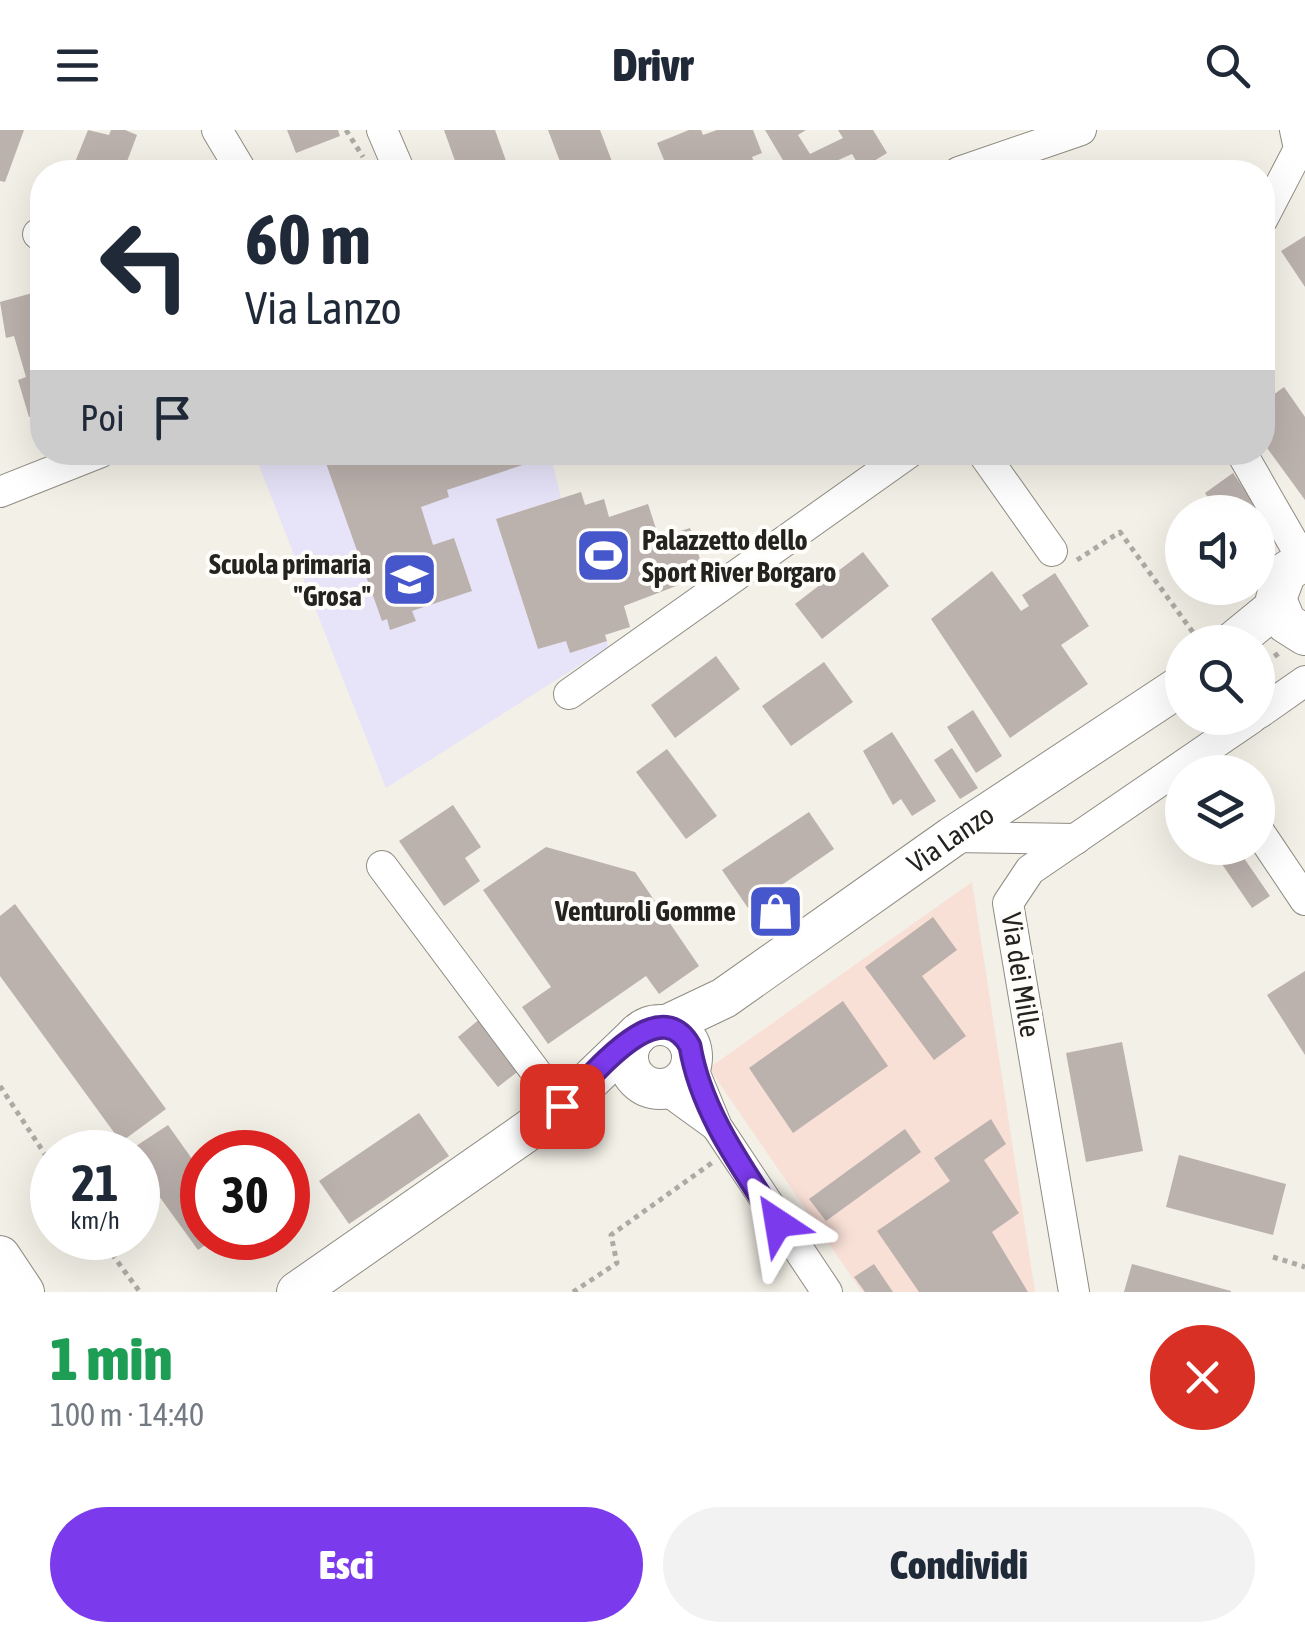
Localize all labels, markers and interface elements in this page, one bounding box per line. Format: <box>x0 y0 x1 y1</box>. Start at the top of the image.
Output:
icon: menu <box>50 38 105 93</box>
icon: search <box>1200 38 1255 93</box>
text: Drivr <box>612 39 693 91</box>
text: 60 m <box>245 199 371 279</box>
icon: left <box>80 200 210 330</box>
text: Via Lanzo <box>245 282 402 334</box>
icon: arrive <box>145 390 200 445</box>
text: Poi <box>80 396 125 439</box>
map controls <box>1165 495 1275 865</box>
button: sound <box>1165 495 1275 605</box>
place label: Palazzetto dello Sport River Borgaro <box>642 524 836 588</box>
sports icon: Palazzetto dello Sport River Borgaro <box>573 526 633 586</box>
place label: Scuola primaria "Grosa" <box>209 548 371 612</box>
school or university icon: Scuola primaria "Grosa" <box>380 550 440 610</box>
button: search <box>1165 625 1275 735</box>
button: layers <box>1165 755 1275 865</box>
street label: Via Lanzo <box>901 798 1000 879</box>
shop icon: Venturoli Gomme <box>745 881 805 941</box>
place label: Venturoli Gomme <box>554 895 736 927</box>
street label: Via dei Mille <box>995 910 1047 1040</box>
pin <box>520 1064 605 1149</box>
icon: arrive <box>535 1079 590 1134</box>
speed limit sign: 30 <box>180 1130 310 1260</box>
text: 21 <box>71 1154 118 1212</box>
position arrow <box>726 1171 830 1275</box>
text: km/h <box>70 1206 120 1234</box>
text: 1 min <box>50 1324 173 1393</box>
button: close <box>1150 1325 1255 1430</box>
text: 100 m · 14:40 <box>50 1396 204 1433</box>
button: Esci <box>50 1507 643 1622</box>
button: Condividi <box>663 1507 1255 1622</box>

